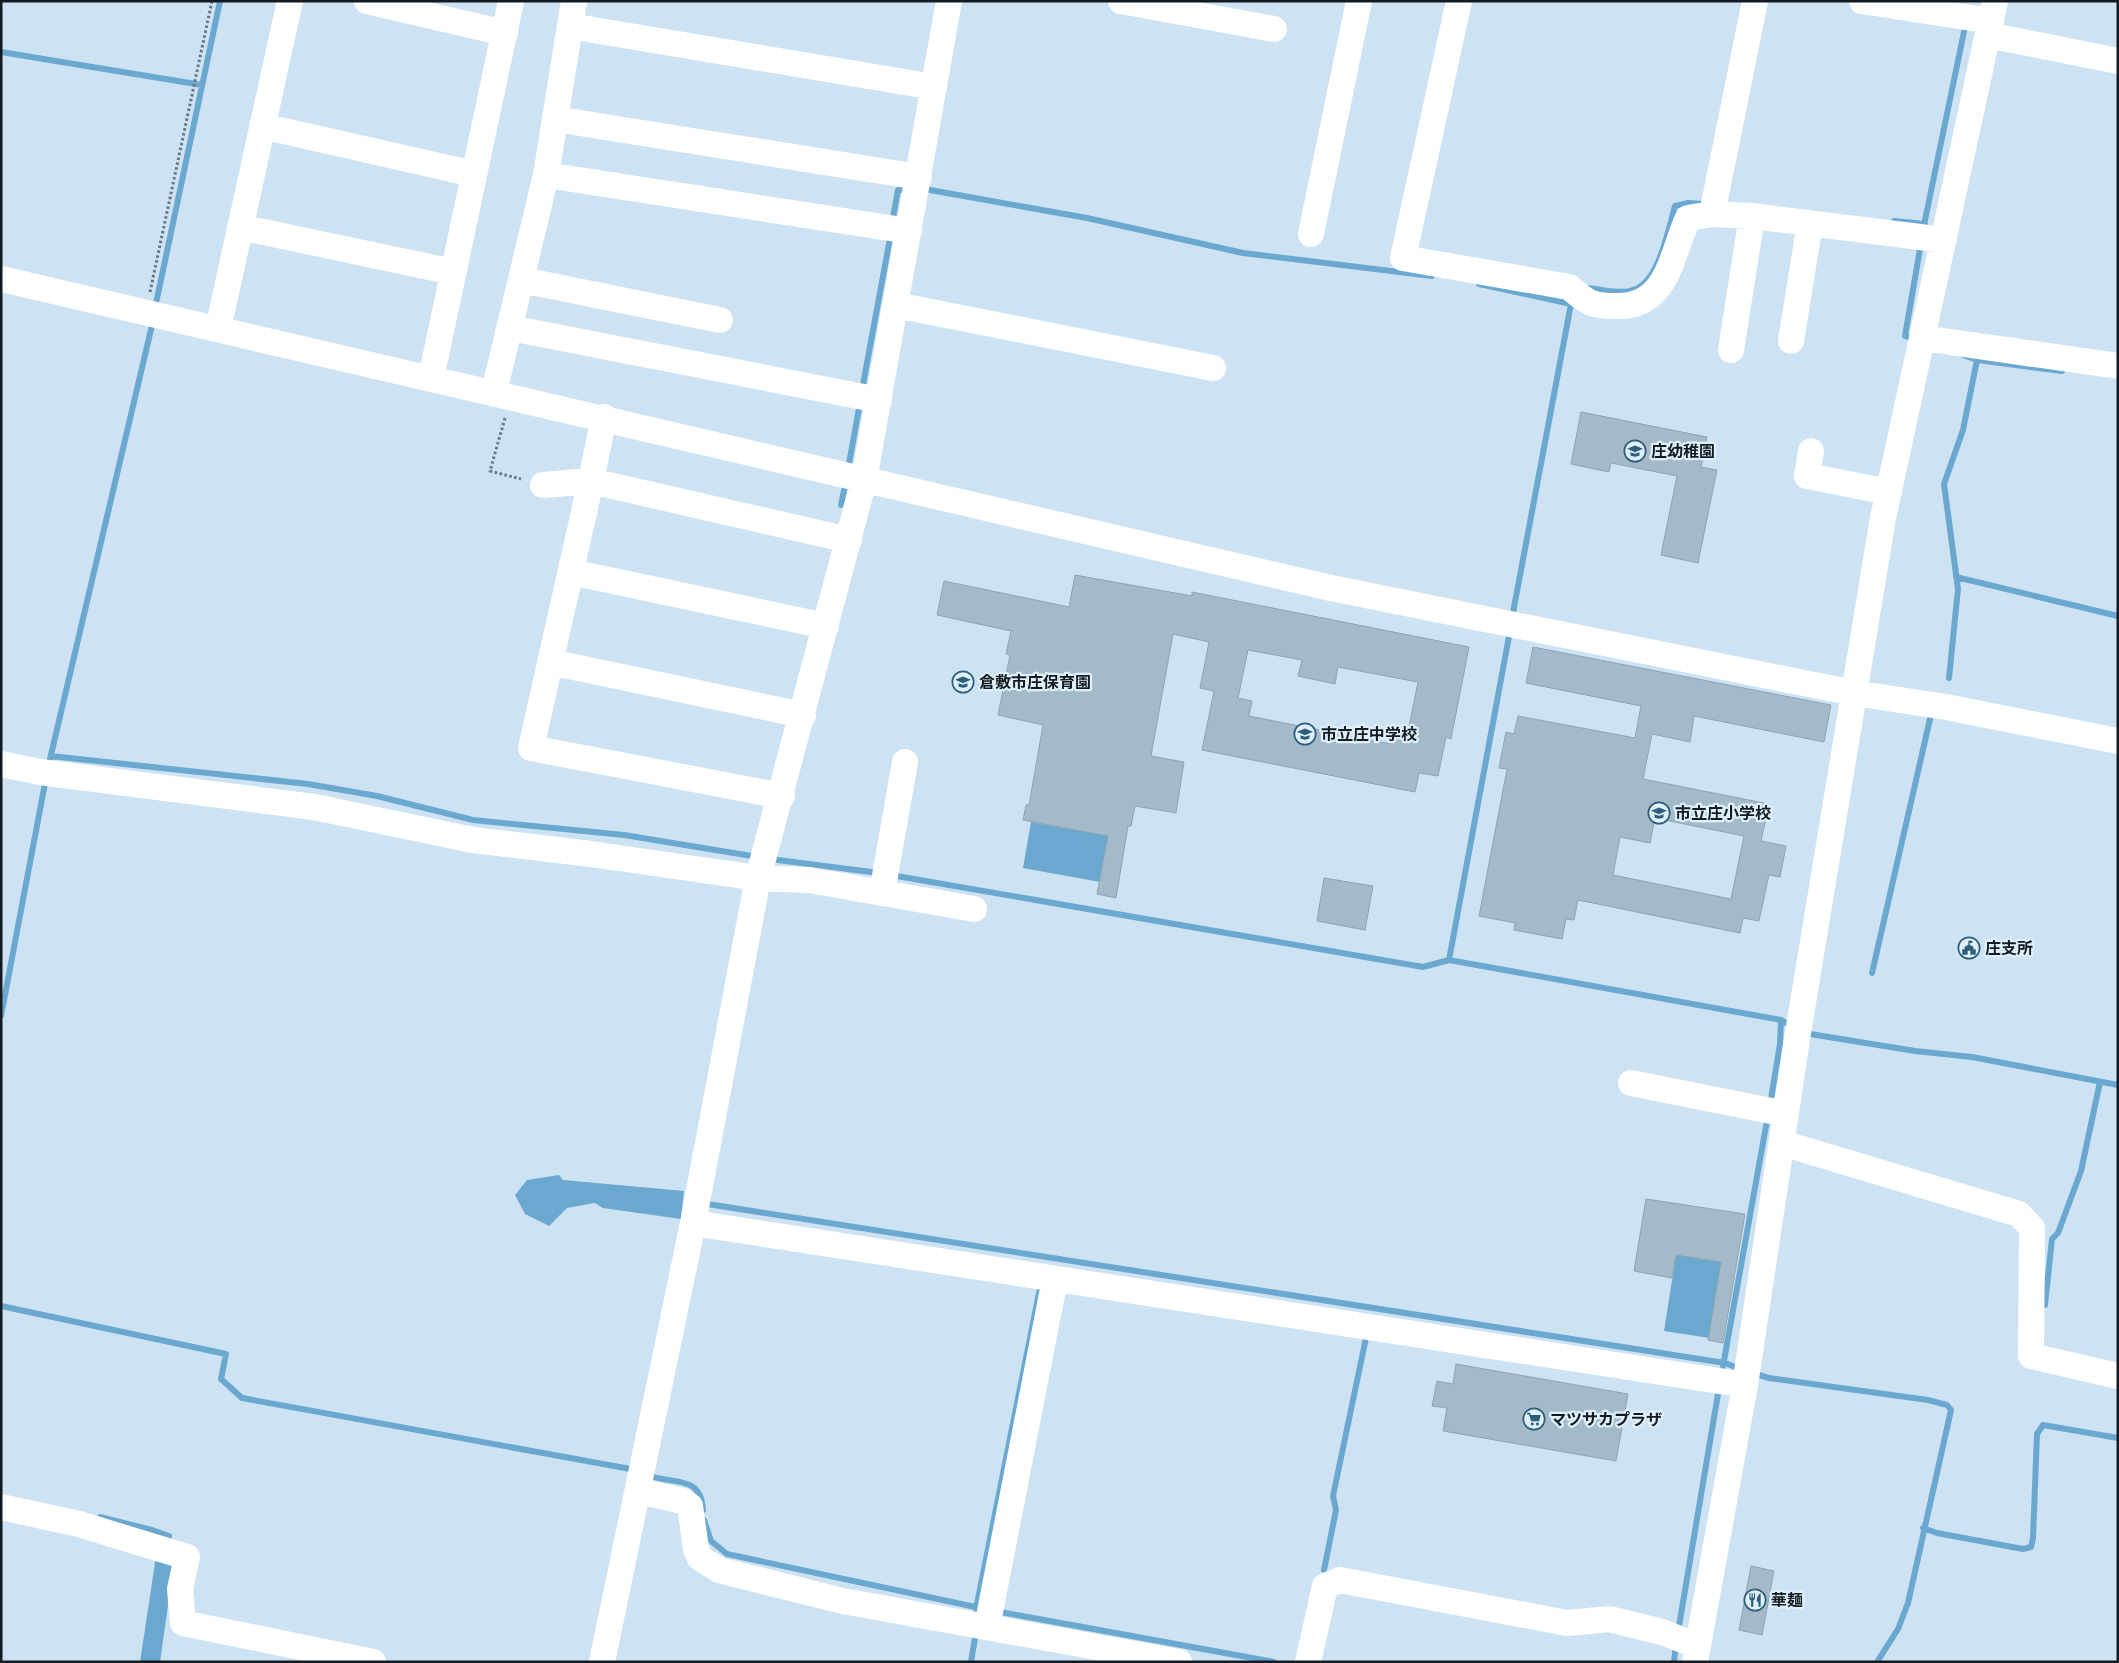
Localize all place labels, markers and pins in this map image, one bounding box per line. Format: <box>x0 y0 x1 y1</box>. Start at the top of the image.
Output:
school or university icon: 庄幼稚園 <box>1623 439 1647 463</box>
place label: 庄幼稚園 <box>1651 440 1715 461</box>
school or university icon: 倉敷市庄保育園 <box>951 670 975 694</box>
place label: 倉敷市庄保育園 <box>979 671 1091 692</box>
school or university icon: 市立庄中学校 <box>1293 722 1317 746</box>
place label: 市立庄中学校 <box>1321 723 1417 744</box>
school or university icon: 市立庄小学校 <box>1647 801 1671 825</box>
place label: 市立庄小学校 <box>1675 802 1771 823</box>
public building icon: 庄支所 <box>1957 936 1981 960</box>
place label: 庄支所 <box>1985 937 2033 958</box>
supermarket icon: マツサカプラザ <box>1522 1407 1546 1431</box>
place label: マツサカプラザ <box>1550 1408 1662 1429</box>
restaurant icon: 華麺 <box>1743 1588 1767 1612</box>
place label: 華麺 <box>1771 1589 1803 1610</box>

